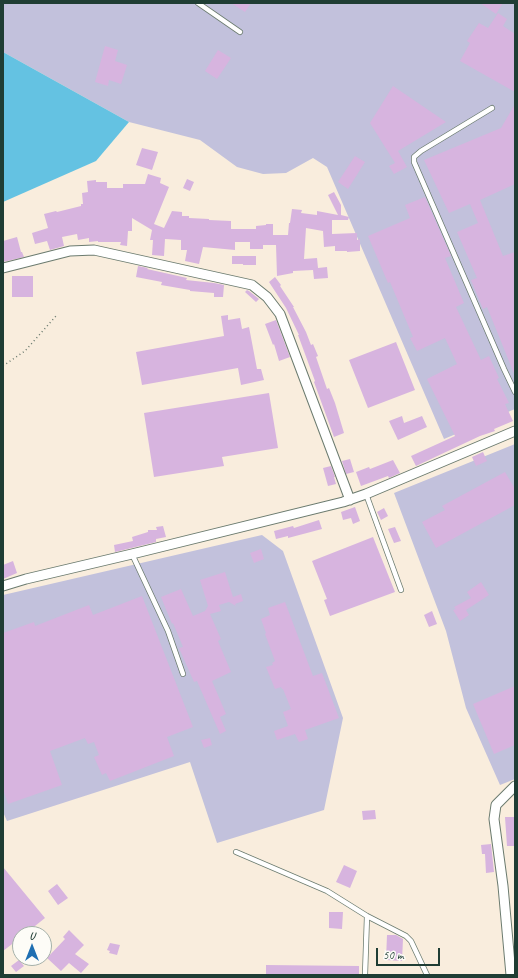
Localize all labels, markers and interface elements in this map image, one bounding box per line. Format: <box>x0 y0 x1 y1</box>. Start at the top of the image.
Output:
north arrow <box>12 926 52 966</box>
text: U <box>29 928 35 942</box>
scale bar <box>378 940 442 966</box>
text: 50 m <box>383 947 403 963</box>

